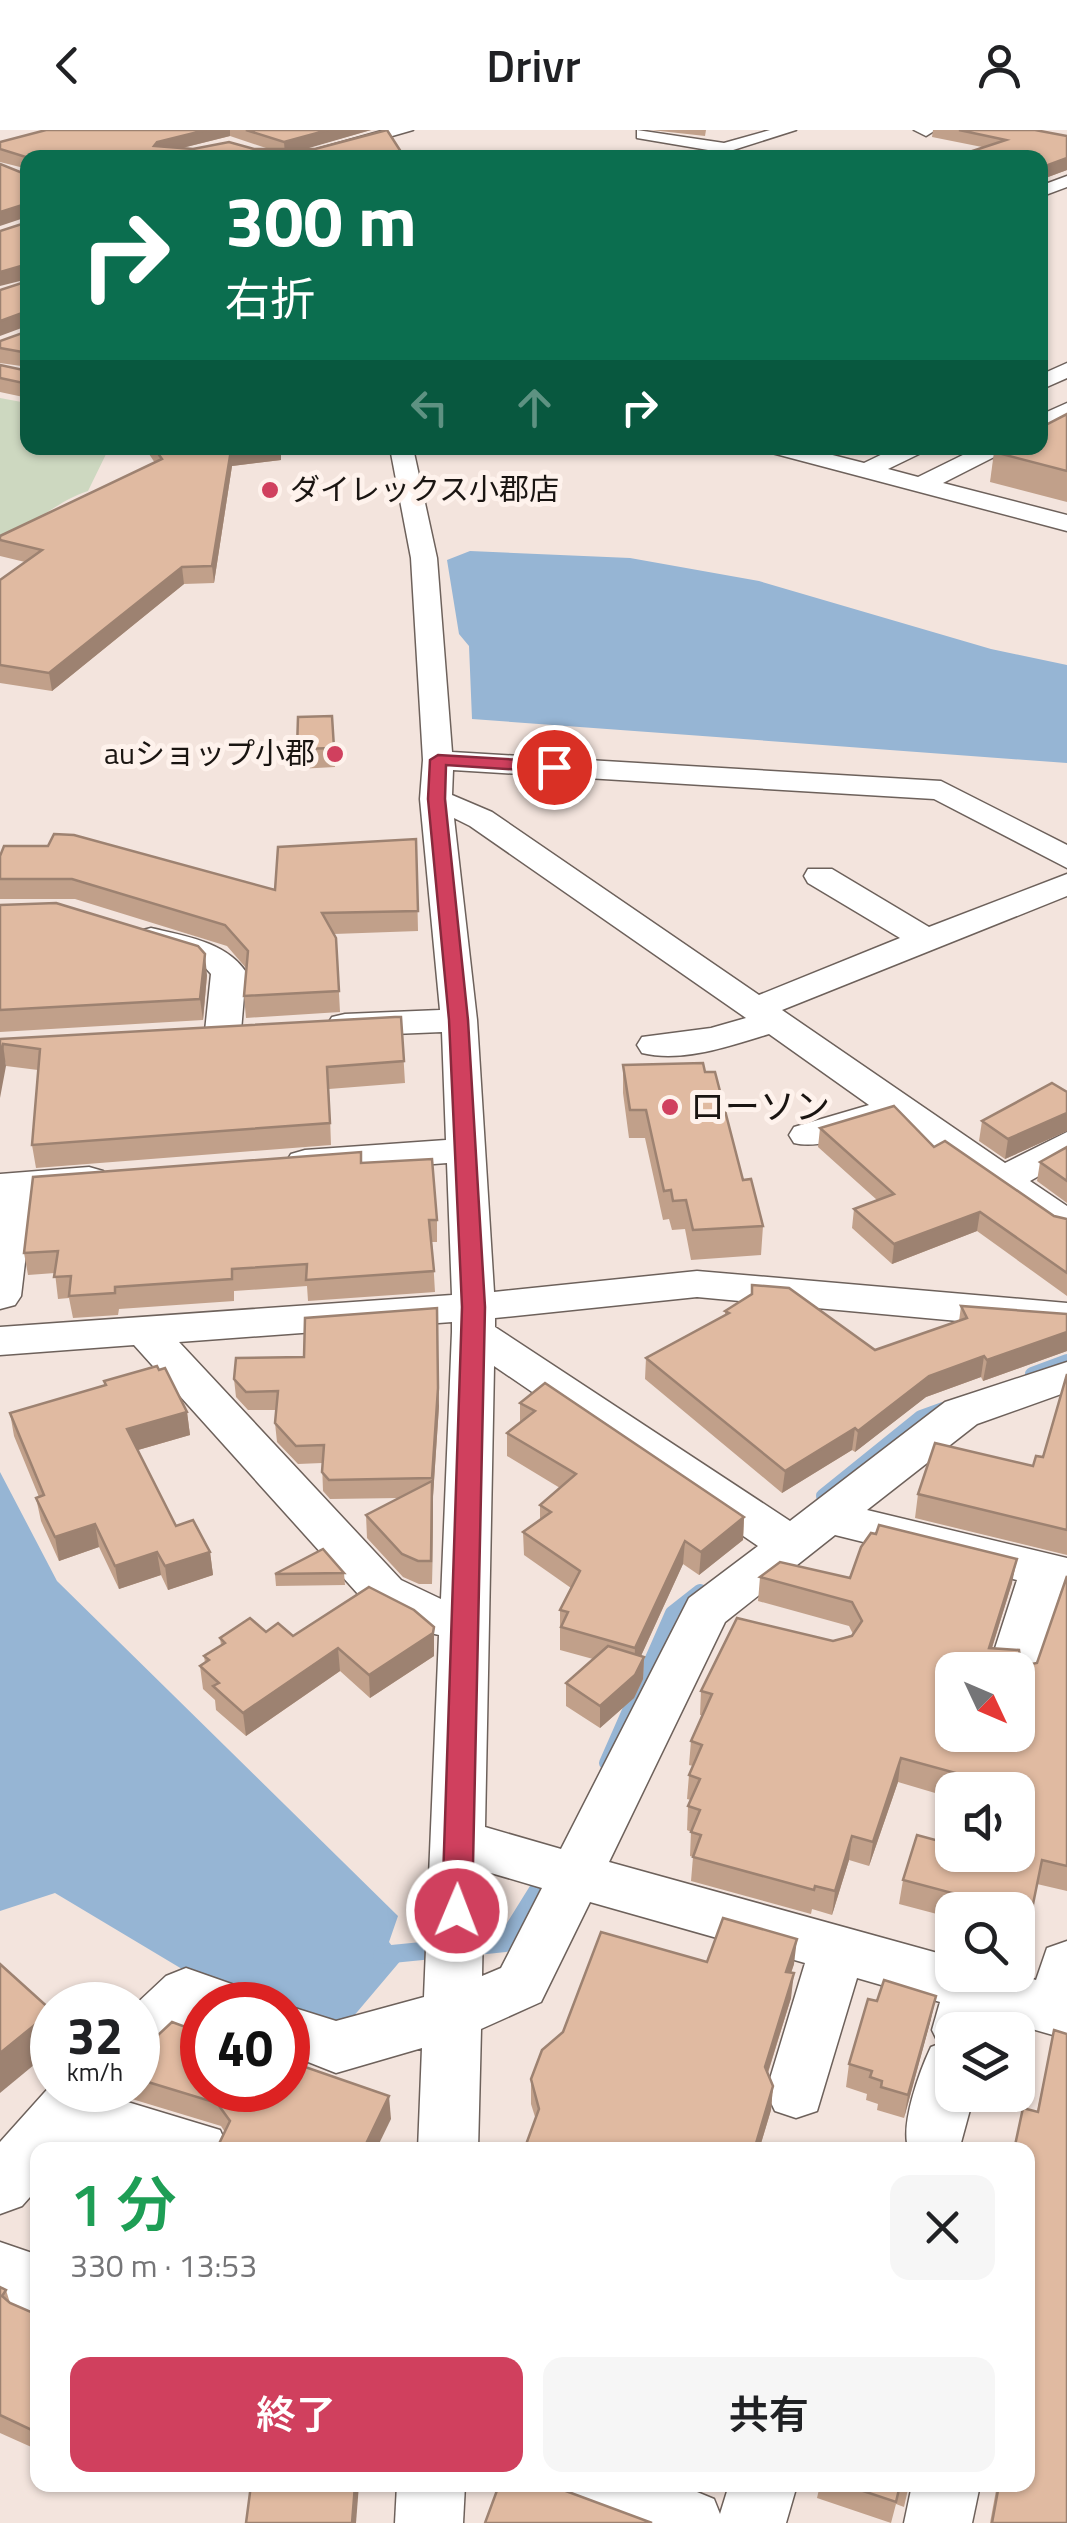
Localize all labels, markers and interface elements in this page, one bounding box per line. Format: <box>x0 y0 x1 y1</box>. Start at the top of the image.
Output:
text: Drivr <box>486 31 581 99</box>
icon: back <box>40 38 95 93</box>
icon: person <box>972 38 1027 93</box>
text: 300 m <box>225 167 417 273</box>
icon: right <box>60 190 190 320</box>
text: 右折 <box>225 264 315 332</box>
icon: left <box>402 380 457 435</box>
icon: ahead <box>507 380 562 435</box>
icon: right <box>612 380 667 435</box>
place label: ダイレックス小郡店 <box>290 466 559 512</box>
marker: ダイレックス小郡店 <box>259 479 281 501</box>
pin <box>512 725 597 810</box>
place label: auショップ小郡 <box>104 730 315 776</box>
icon: arrive <box>527 740 582 795</box>
marker: auショップ小郡 <box>324 743 346 765</box>
place label: ローソン <box>690 1079 830 1133</box>
marker: ローソン <box>659 1096 681 1118</box>
north arrow <box>935 1652 1035 1752</box>
map controls <box>935 1652 1035 2112</box>
button: sound <box>935 1772 1035 1872</box>
position arrow <box>405 1859 509 1963</box>
button: search <box>935 1892 1035 1992</box>
speed limit sign: 40 <box>180 1982 310 2112</box>
text: 32 <box>67 1997 123 2073</box>
button: layers <box>935 2012 1035 2112</box>
text: km/h <box>67 2053 123 2091</box>
text: 1 分 <box>70 2158 177 2249</box>
button: close <box>890 2175 995 2280</box>
text: 330 m · 13:53 <box>70 2241 257 2289</box>
button: 終了 <box>70 2357 523 2472</box>
button: 共有 <box>543 2357 995 2472</box>

